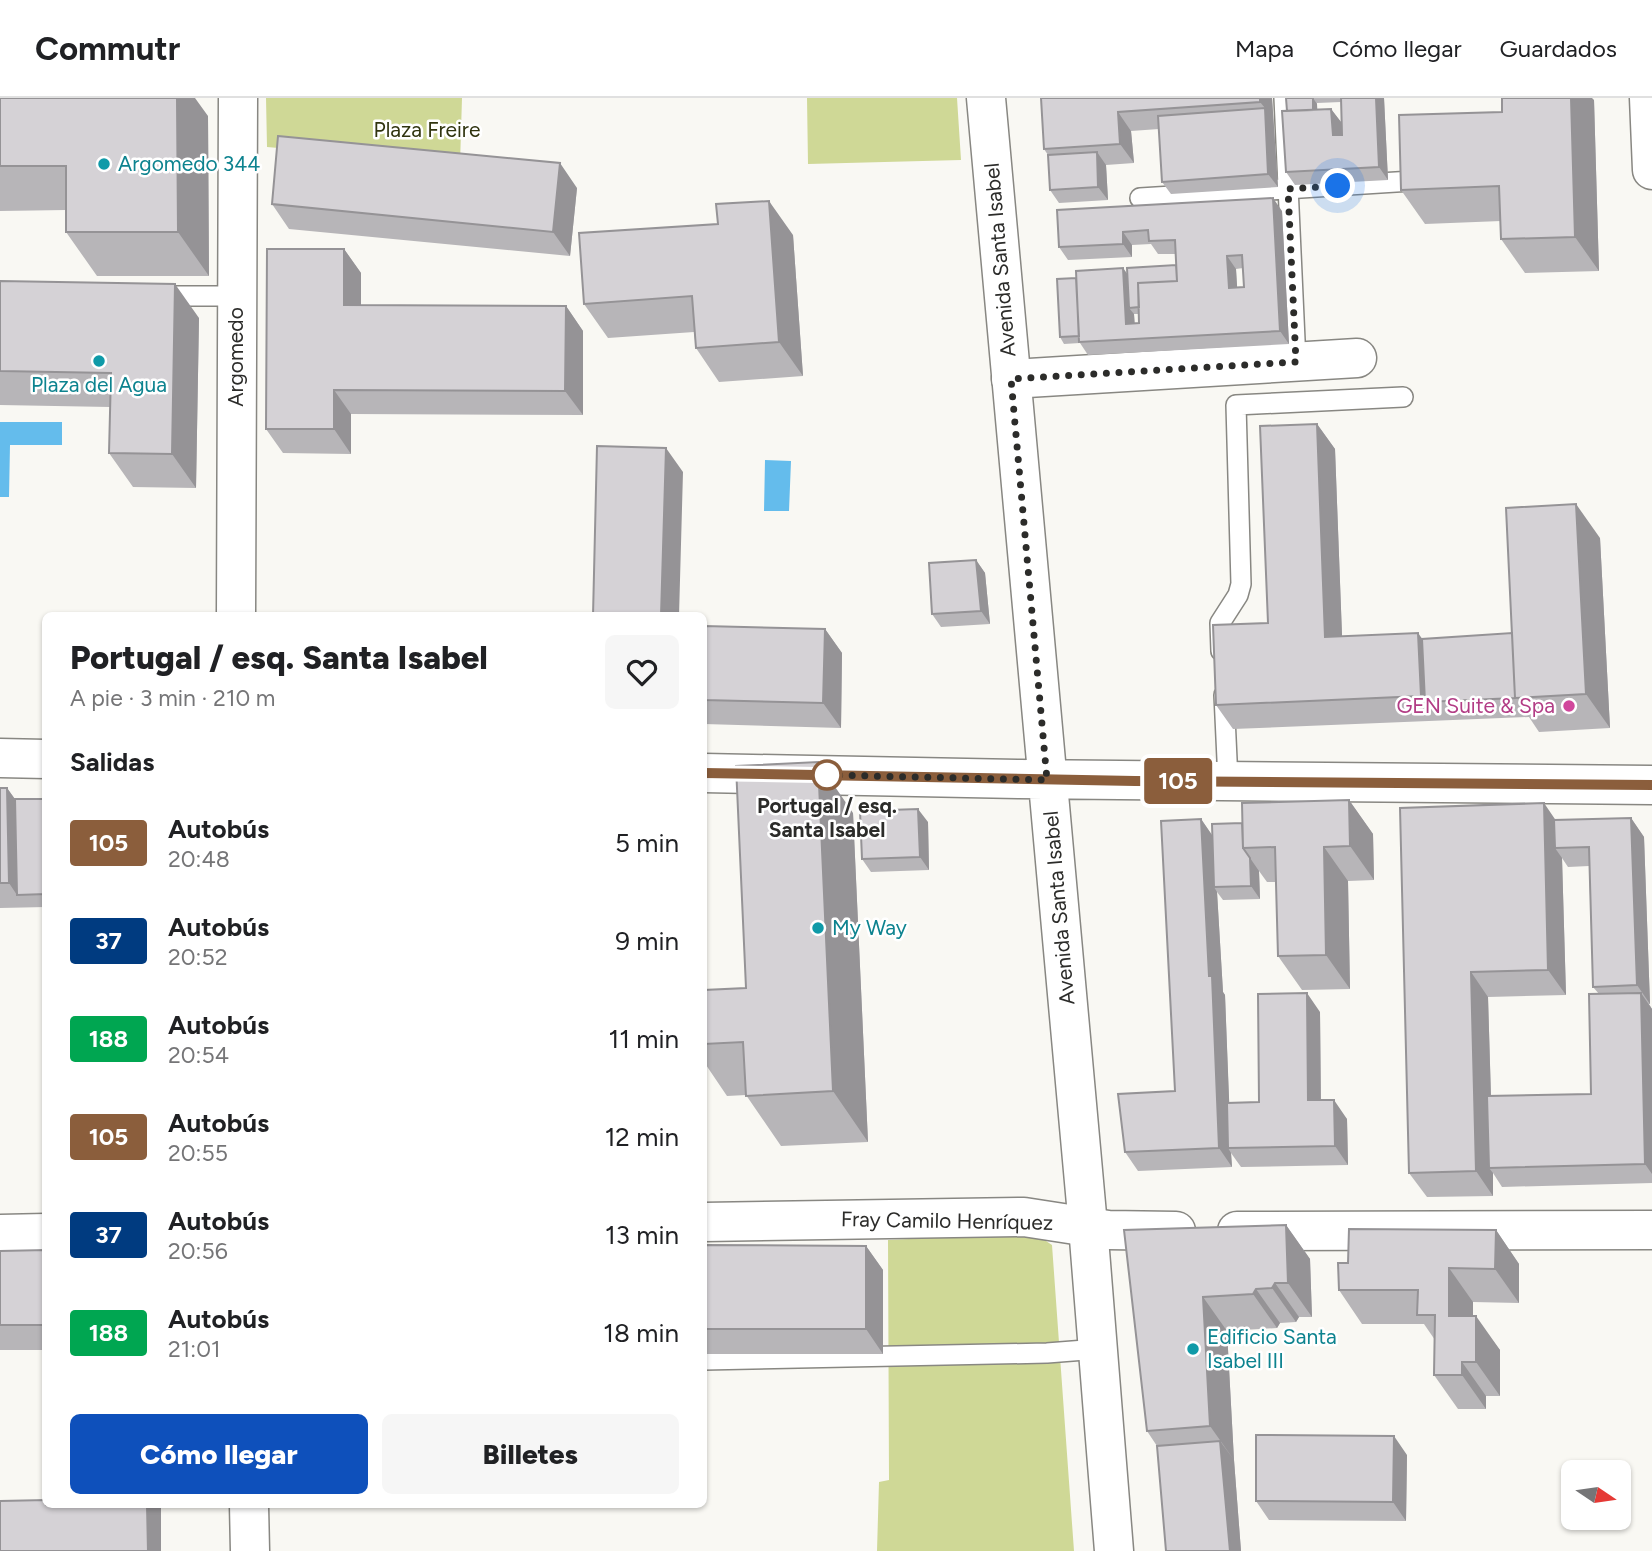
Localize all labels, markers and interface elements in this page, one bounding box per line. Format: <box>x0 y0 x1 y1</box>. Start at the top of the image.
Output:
text: Commutr <box>35 29 180 68</box>
text: Mapa <box>1235 34 1294 63</box>
text: Cómo llegar <box>1332 34 1462 63</box>
text: Guardados <box>1500 34 1617 63</box>
park label: Plaza Freire <box>374 117 480 142</box>
place label: Argomedo 344 <box>118 151 260 176</box>
marker: Argomedo 344 <box>96 156 112 172</box>
street label: Avenida Santa Isabel <box>979 162 1020 358</box>
your location <box>1320 168 1355 203</box>
street label: Argomedo <box>223 307 248 407</box>
marker: Plaza del Agua <box>91 353 107 369</box>
place label: Plaza del Agua <box>31 372 167 397</box>
button: heart <box>605 635 679 709</box>
text: Portugal / esq. Santa Isabel <box>70 638 488 677</box>
text: A pie · 3 min · 210 m <box>70 684 275 712</box>
place label: GEN Suite & Spa <box>1396 693 1555 718</box>
marker: GEN Suite & Spa <box>1561 698 1577 714</box>
text: Salidas <box>70 746 154 778</box>
line badge: 105 <box>1138 758 1218 804</box>
marker: Portugal / esq. Santa Isabel <box>812 760 842 790</box>
text: 105 <box>1158 766 1198 795</box>
place label: Portugal / esq. Santa Isabel <box>757 793 897 842</box>
street label: Avenida Santa Isabel <box>1038 810 1079 1006</box>
text: Autobús <box>168 813 269 845</box>
text: 5 min <box>615 827 679 859</box>
text: 105 <box>89 828 128 857</box>
text: 20:48 <box>168 845 230 873</box>
text: Autobús <box>168 911 269 943</box>
place label: My Way <box>832 915 907 940</box>
marker: My Way <box>810 920 826 936</box>
text: 9 min <box>615 925 679 957</box>
text: 37 <box>95 926 122 955</box>
text: 20:52 <box>168 943 228 971</box>
text: Autobús <box>168 1009 269 1041</box>
text: 11 min <box>608 1023 679 1055</box>
text: 188 <box>89 1024 128 1053</box>
text: 20:54 <box>168 1041 229 1069</box>
text: Autobús <box>168 1107 269 1139</box>
text: 12 min <box>605 1121 679 1153</box>
text: 105 <box>89 1122 128 1151</box>
text: 20:55 <box>168 1139 228 1167</box>
text: Autobús <box>168 1205 269 1237</box>
street label: Fray Camilo Henríquez <box>841 1206 1053 1235</box>
text: 13 min <box>605 1219 679 1251</box>
text: 37 <box>95 1220 122 1249</box>
text: 20:56 <box>168 1237 228 1265</box>
text: Autobús <box>168 1303 269 1335</box>
text: 18 min <box>603 1317 679 1349</box>
text: 188 <box>89 1318 128 1347</box>
place label: Edificio Santa Isabel III <box>1207 1324 1337 1373</box>
text: 21:01 <box>168 1335 220 1363</box>
marker: Edificio Santa Isabel III <box>1185 1341 1201 1357</box>
button: Cómo llegar <box>70 1414 368 1494</box>
button: Billetes <box>382 1414 679 1494</box>
north arrow <box>1561 1460 1631 1530</box>
map controls <box>1561 1460 1631 1530</box>

